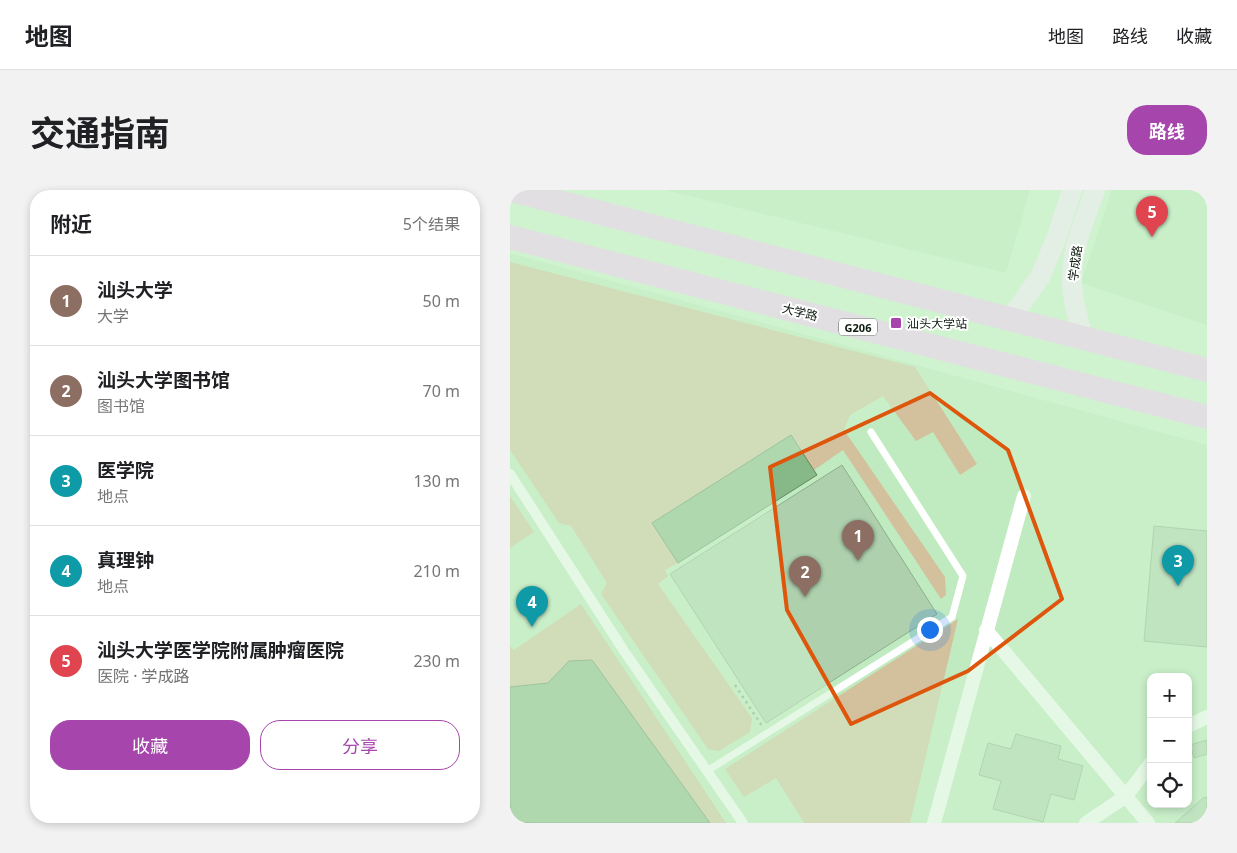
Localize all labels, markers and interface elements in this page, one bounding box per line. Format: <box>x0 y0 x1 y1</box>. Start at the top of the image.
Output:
text: 地图 <box>25 19 73 52</box>
text: 地图 <box>1048 24 1084 48</box>
text: 路线 <box>1112 24 1148 48</box>
text: 收藏 <box>1176 24 1212 48</box>
button: 路线 <box>1127 105 1207 155</box>
text: 交通指南 <box>30 109 170 156</box>
pin: 5 <box>1136 196 1168 237</box>
text: 附近 <box>50 210 92 238</box>
text: 5个结果 <box>403 213 460 235</box>
street label: 学成路 <box>1064 244 1086 282</box>
text: 汕头大学 <box>97 277 173 303</box>
text: 1 <box>61 290 71 312</box>
text: 50 m <box>423 290 460 312</box>
street label: 大学路 <box>780 299 820 325</box>
text: 大学 <box>97 305 129 327</box>
place label: 汕头大学站 <box>907 315 967 332</box>
marker: 汕头大学站 <box>889 316 903 330</box>
road number: G206 <box>839 318 877 336</box>
text: 汕头大学图书馆 <box>97 367 230 393</box>
text: 2 <box>61 380 71 402</box>
text: 70 m <box>423 380 460 402</box>
text: 图书馆 <box>97 395 145 417</box>
text: 医学院 <box>97 457 154 483</box>
text: 3 <box>61 470 71 492</box>
text: 130 m <box>413 470 460 492</box>
text: 地点 <box>97 485 129 507</box>
pin: 1 <box>842 520 874 561</box>
pin: 3 <box>1162 545 1194 586</box>
text: 真理钟 <box>97 547 154 573</box>
pin: 2 <box>789 556 821 597</box>
text: 4 <box>61 560 71 582</box>
text: 210 m <box>413 560 460 582</box>
text: 地点 <box>97 575 129 597</box>
pin: 4 <box>516 586 548 627</box>
your location <box>917 617 943 643</box>
text: 汕头大学医学院附属肿瘤医院 <box>97 637 344 663</box>
text: 5 <box>61 650 71 672</box>
text: 230 m <box>413 650 460 672</box>
text: 医院 · 学成路 <box>97 665 190 687</box>
map controls <box>1147 673 1192 808</box>
button: + <box>1147 673 1192 718</box>
button: − <box>1147 718 1192 763</box>
button: 收藏 <box>50 720 250 770</box>
button: 分享 <box>260 720 460 770</box>
button: locate <box>1147 763 1192 808</box>

